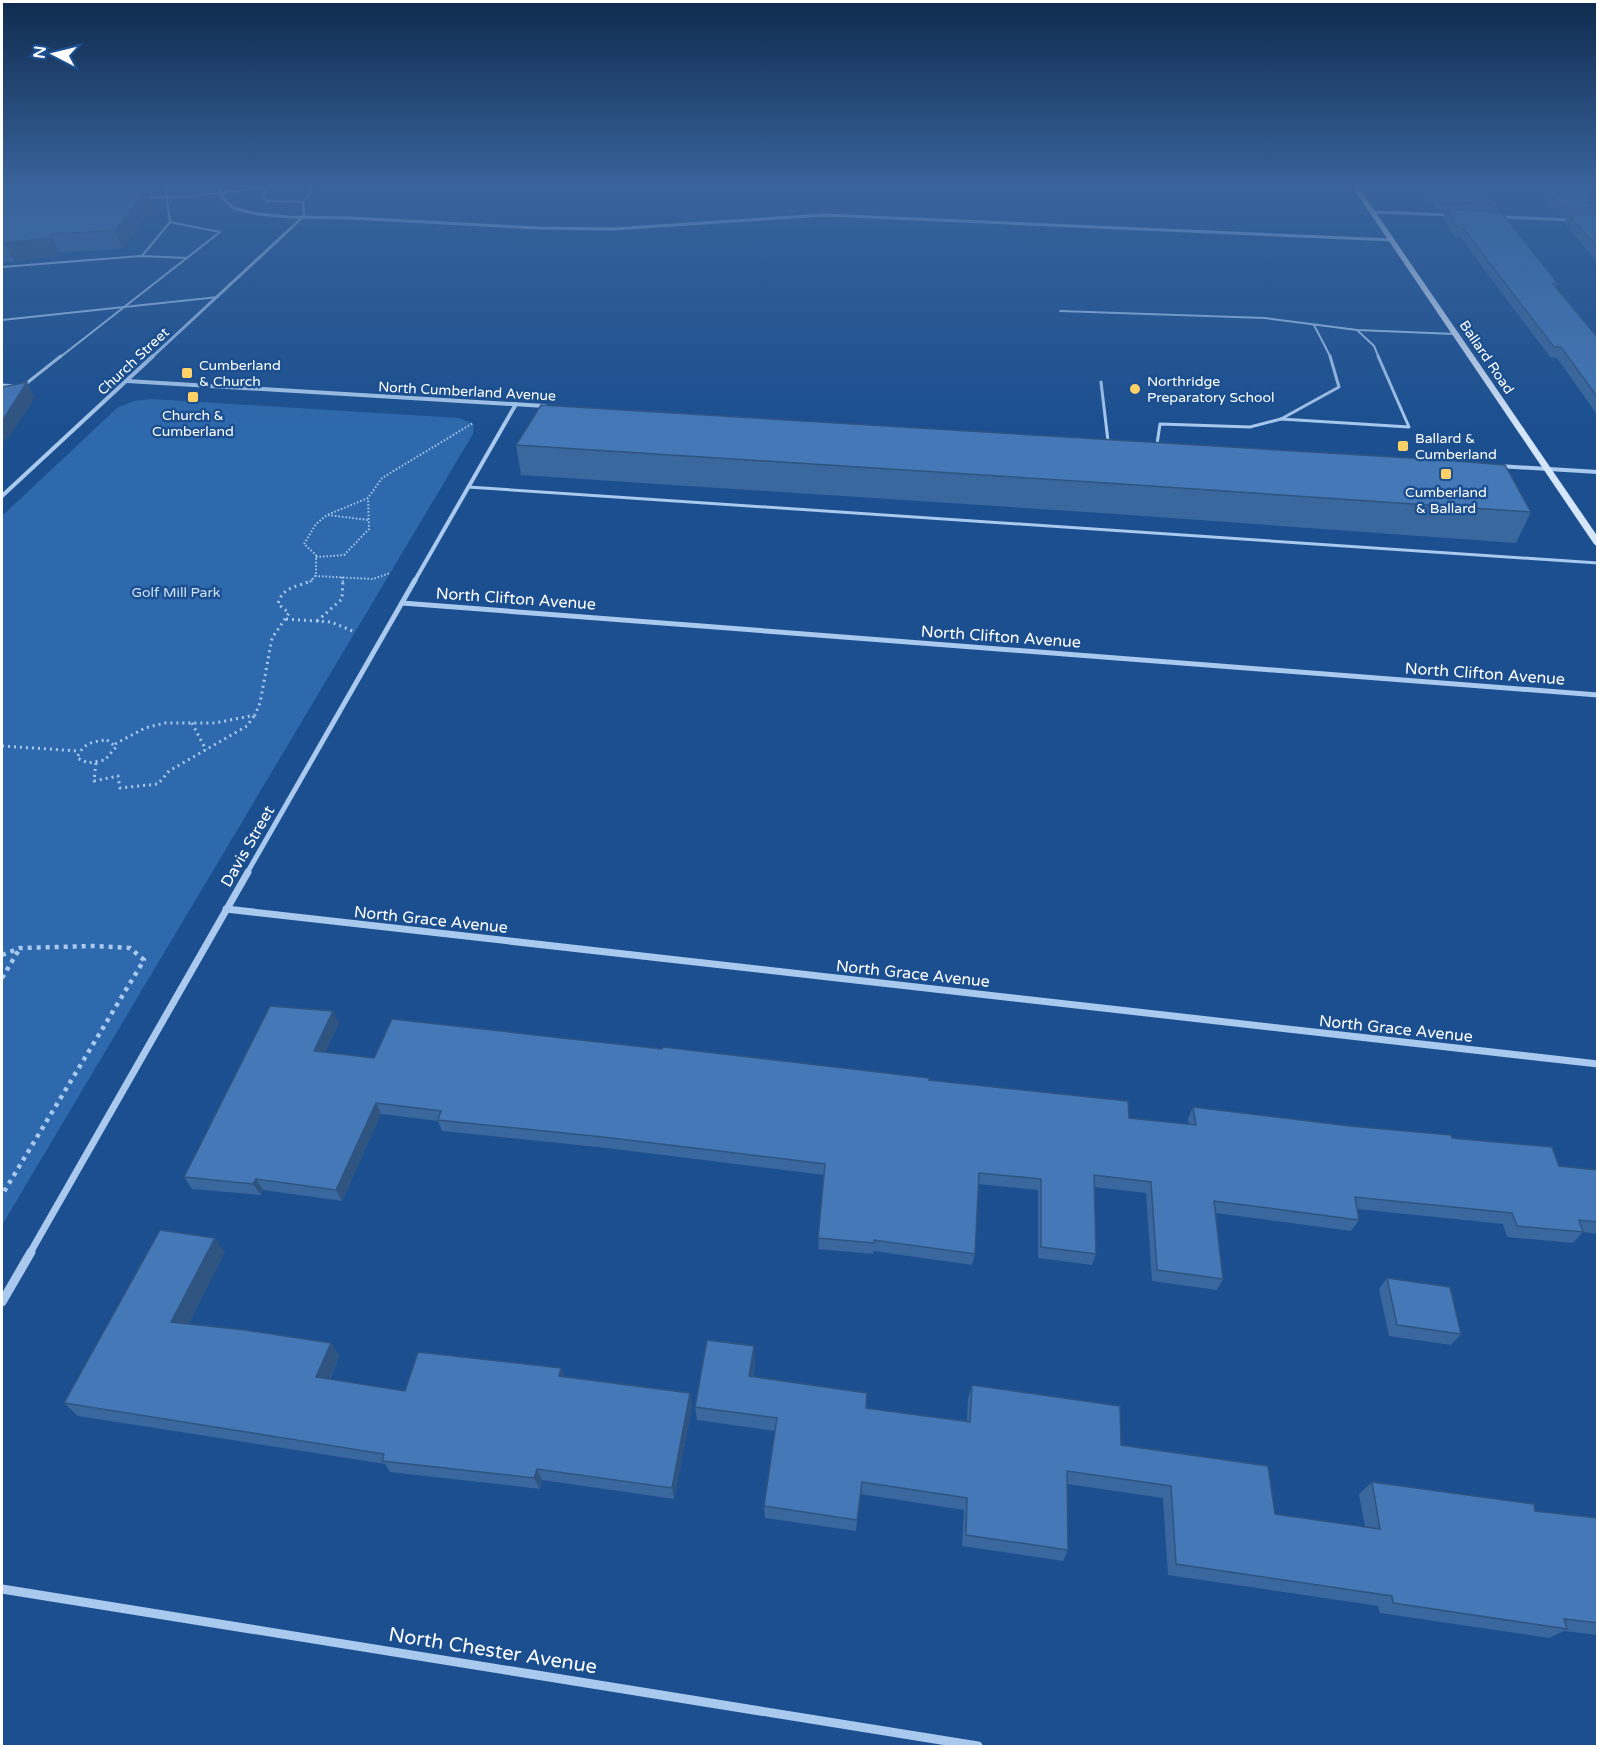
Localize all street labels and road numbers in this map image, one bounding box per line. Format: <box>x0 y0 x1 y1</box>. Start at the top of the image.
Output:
street label: Ballard Road <box>1456 317 1517 397</box>
street label: Church Street <box>94 324 173 399</box>
street label: North Cumberland Avenue <box>378 378 556 405</box>
street label: North Clifton Avenue <box>435 583 597 615</box>
street label: North Clifton Avenue <box>920 621 1082 653</box>
street label: North Clifton Avenue <box>1404 658 1566 690</box>
street label: Davis Street <box>217 802 279 891</box>
street label: North Grace Avenue <box>353 902 509 938</box>
street label: North Grace Avenue <box>835 956 991 992</box>
street label: North Grace Avenue <box>1318 1011 1474 1047</box>
street label: North Chester Avenue <box>387 1623 599 1679</box>

